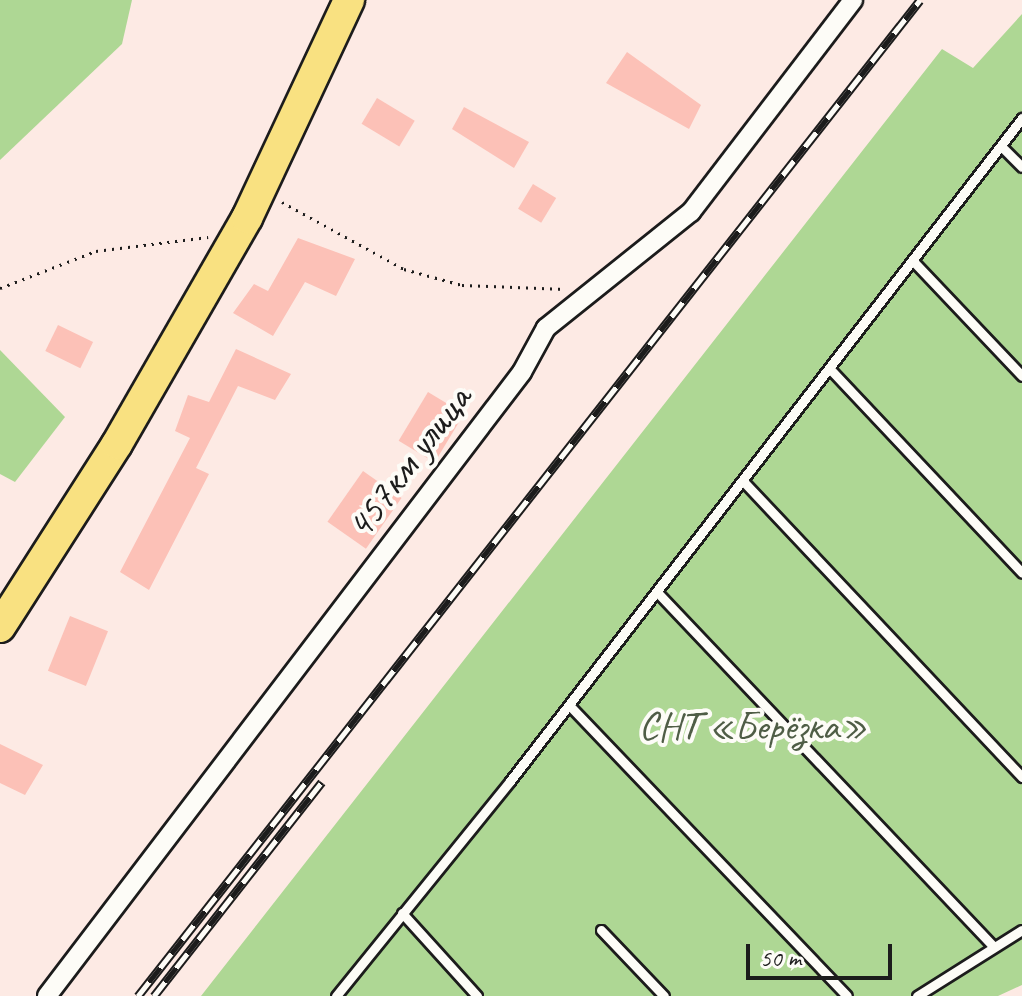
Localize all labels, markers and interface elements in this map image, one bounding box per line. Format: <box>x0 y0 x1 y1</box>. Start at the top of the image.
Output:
street label: 457км улица <box>335 376 481 548</box>
park label: СНТ «Берёзка» <box>639 702 867 750</box>
scale bar <box>750 928 896 978</box>
text: 50 m <box>760 943 801 973</box>

